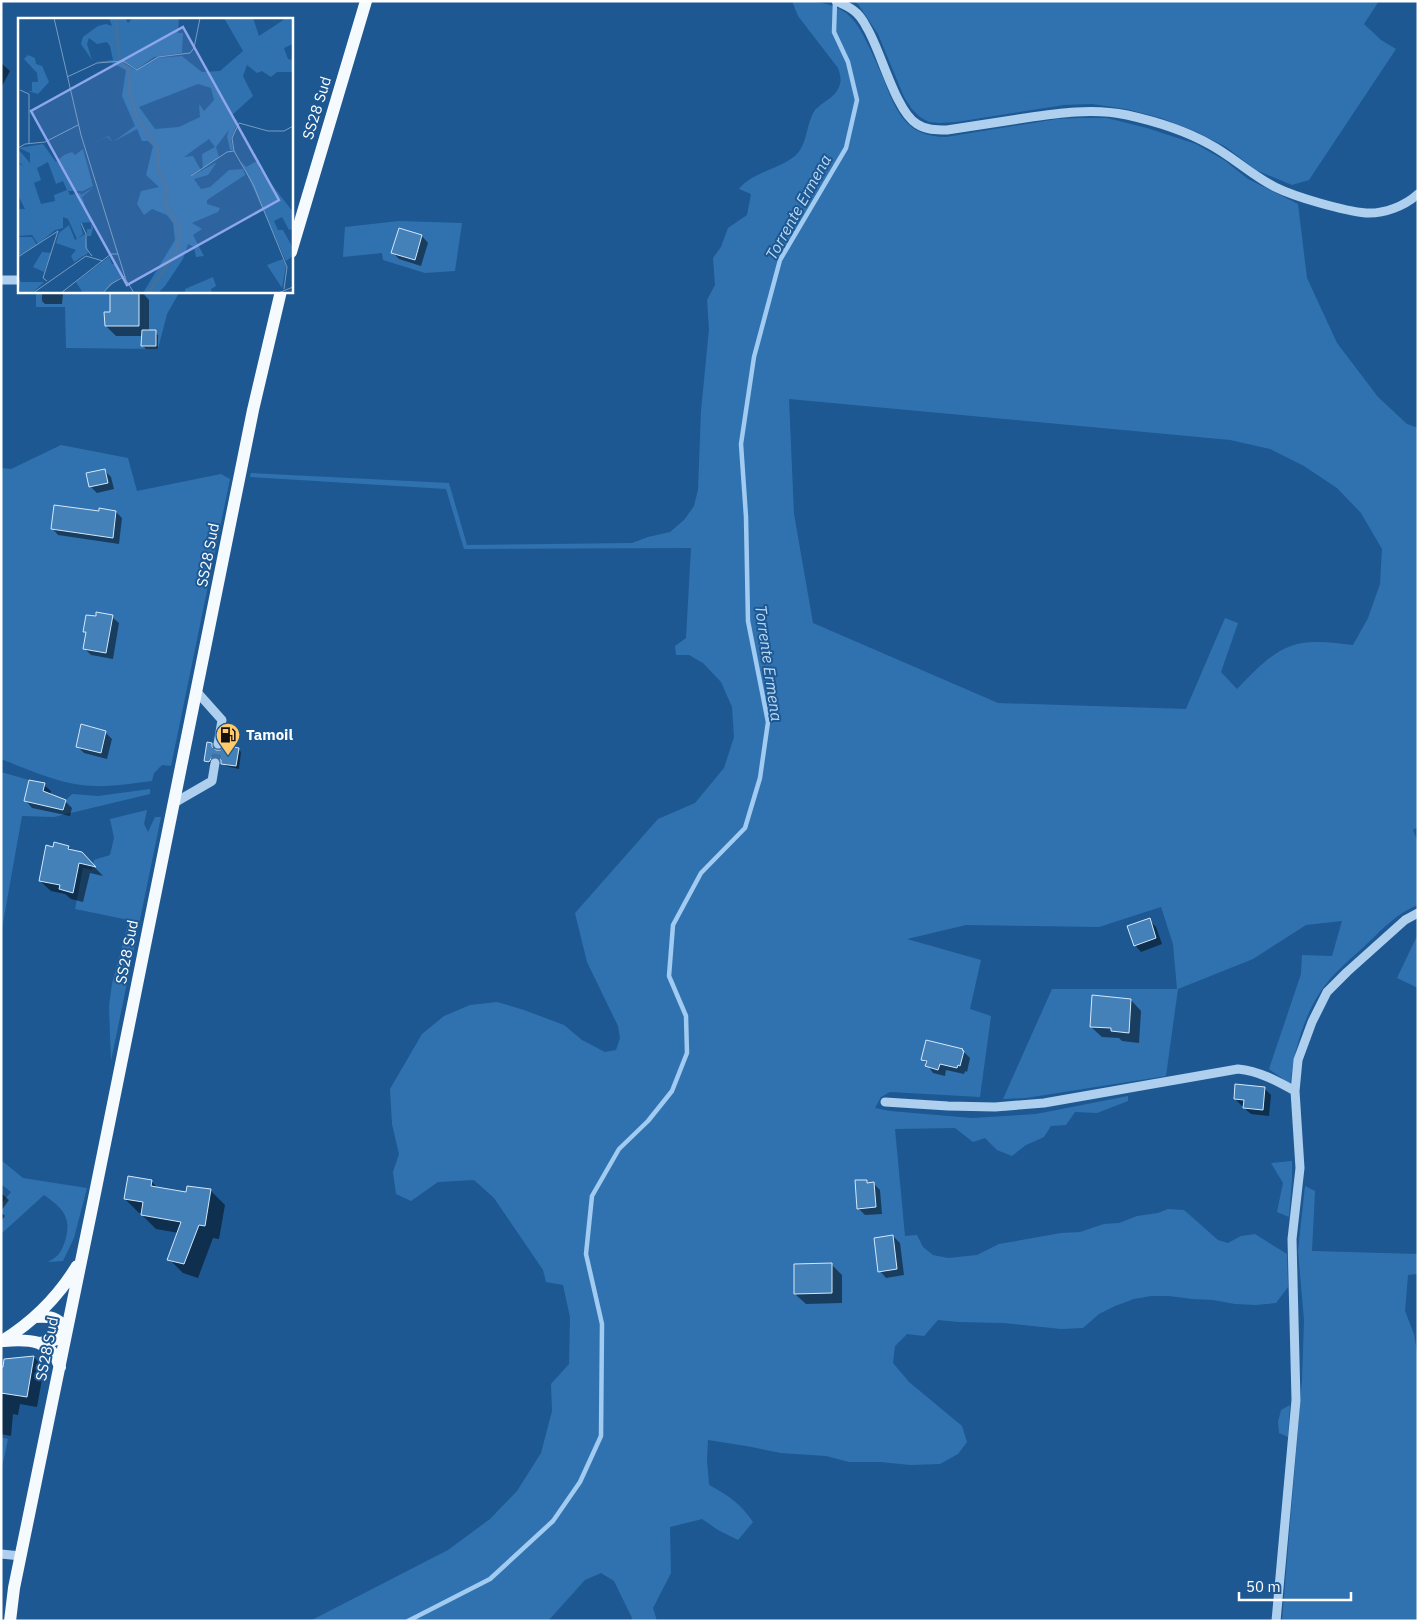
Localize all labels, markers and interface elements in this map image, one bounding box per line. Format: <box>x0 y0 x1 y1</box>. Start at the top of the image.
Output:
inset map <box>18 18 292 292</box>
street label: SS28 Sud <box>298 74 335 142</box>
water label: Torrente Ermena <box>761 151 835 263</box>
street label: SS28 Sud <box>192 521 223 589</box>
water label: Torrente Ermena <box>751 603 787 723</box>
fuel station icon: Tamoil <box>215 722 241 756</box>
place label: Tamoil <box>246 725 293 744</box>
street label: SS28 Sud <box>111 918 142 986</box>
street label: SS28 Sud <box>31 1315 62 1383</box>
scale bar <box>1239 1570 1352 1602</box>
text: 50 m <box>1246 1577 1281 1596</box>

